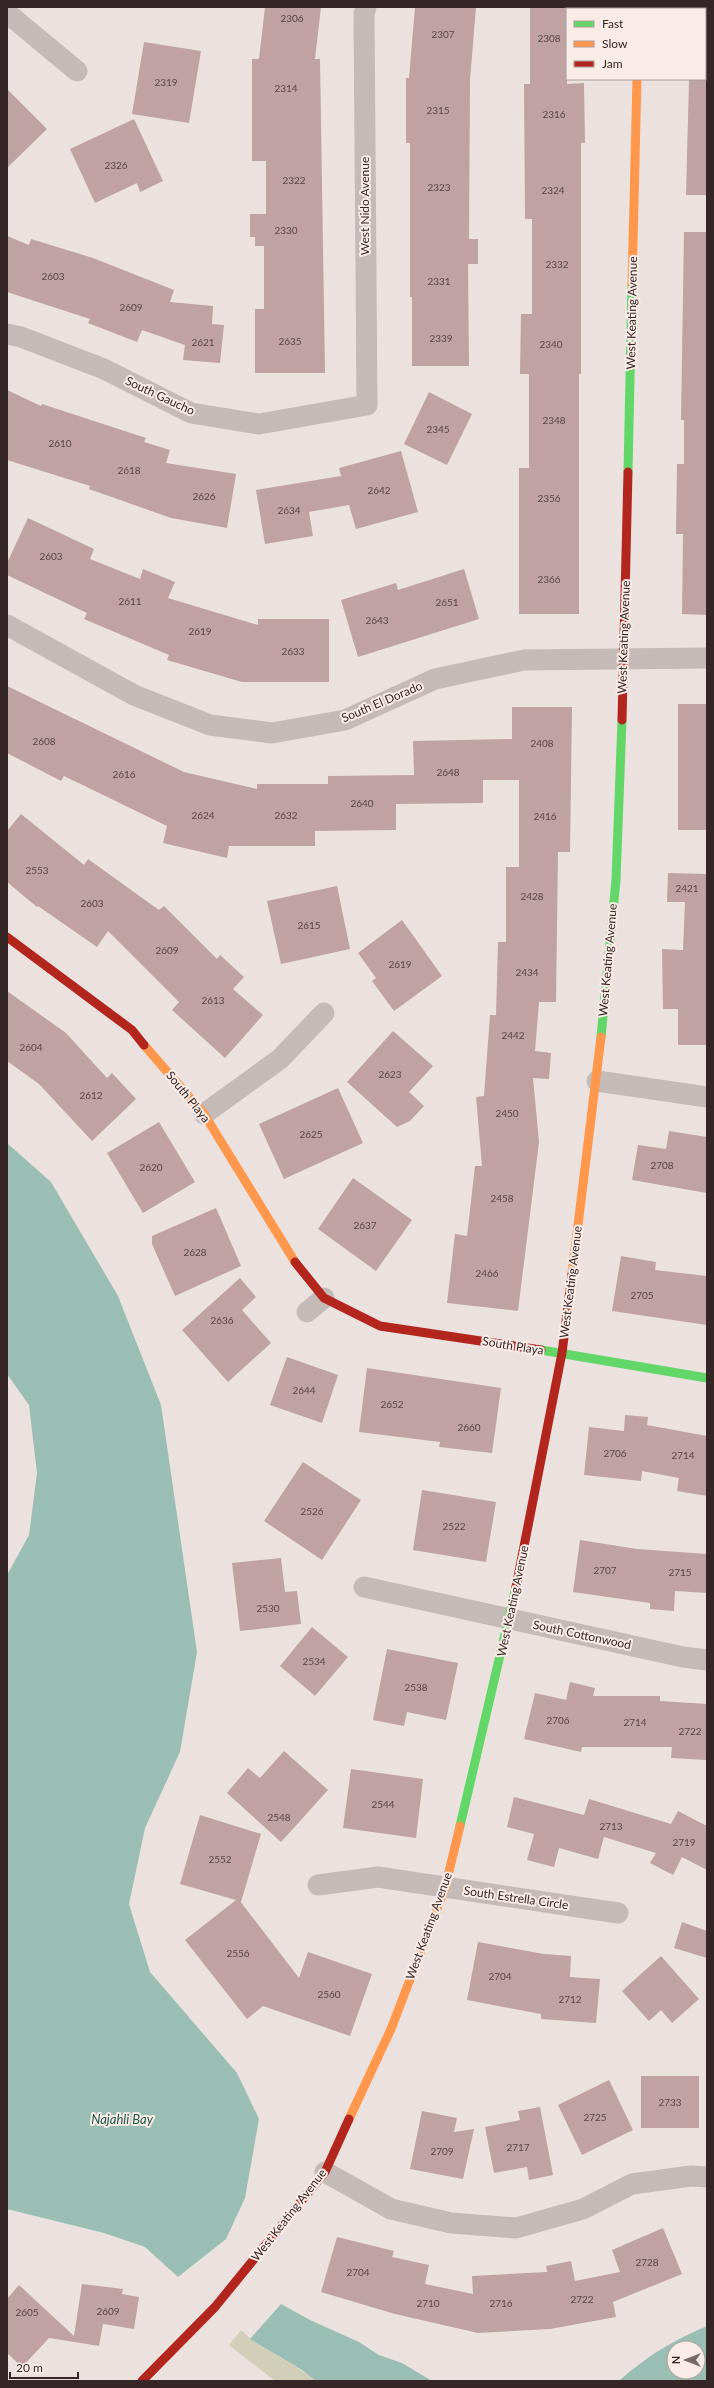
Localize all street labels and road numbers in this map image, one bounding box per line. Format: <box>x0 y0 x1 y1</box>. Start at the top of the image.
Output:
street label: West Nido Avenue <box>357 157 372 255</box>
street label: West Keating Avenue <box>623 256 640 370</box>
street label: South Gaucho <box>123 373 197 418</box>
street label: West Keating Avenue <box>614 580 633 694</box>
street label: South El Dorado <box>339 678 425 725</box>
street label: West Keating Avenue <box>595 903 620 1017</box>
street label: South Playa <box>163 1068 214 1125</box>
street label: West Keating Avenue <box>556 1225 585 1339</box>
street label: South Playa <box>481 1333 545 1358</box>
street label: West Keating Avenue <box>493 1544 532 1658</box>
street label: South Cottonwood <box>532 1617 633 1652</box>
street label: West Keating Avenue <box>402 1870 455 1982</box>
street label: South Estrella Circle <box>463 1883 569 1912</box>
street label: West Keating Avenue <box>248 2166 329 2264</box>

